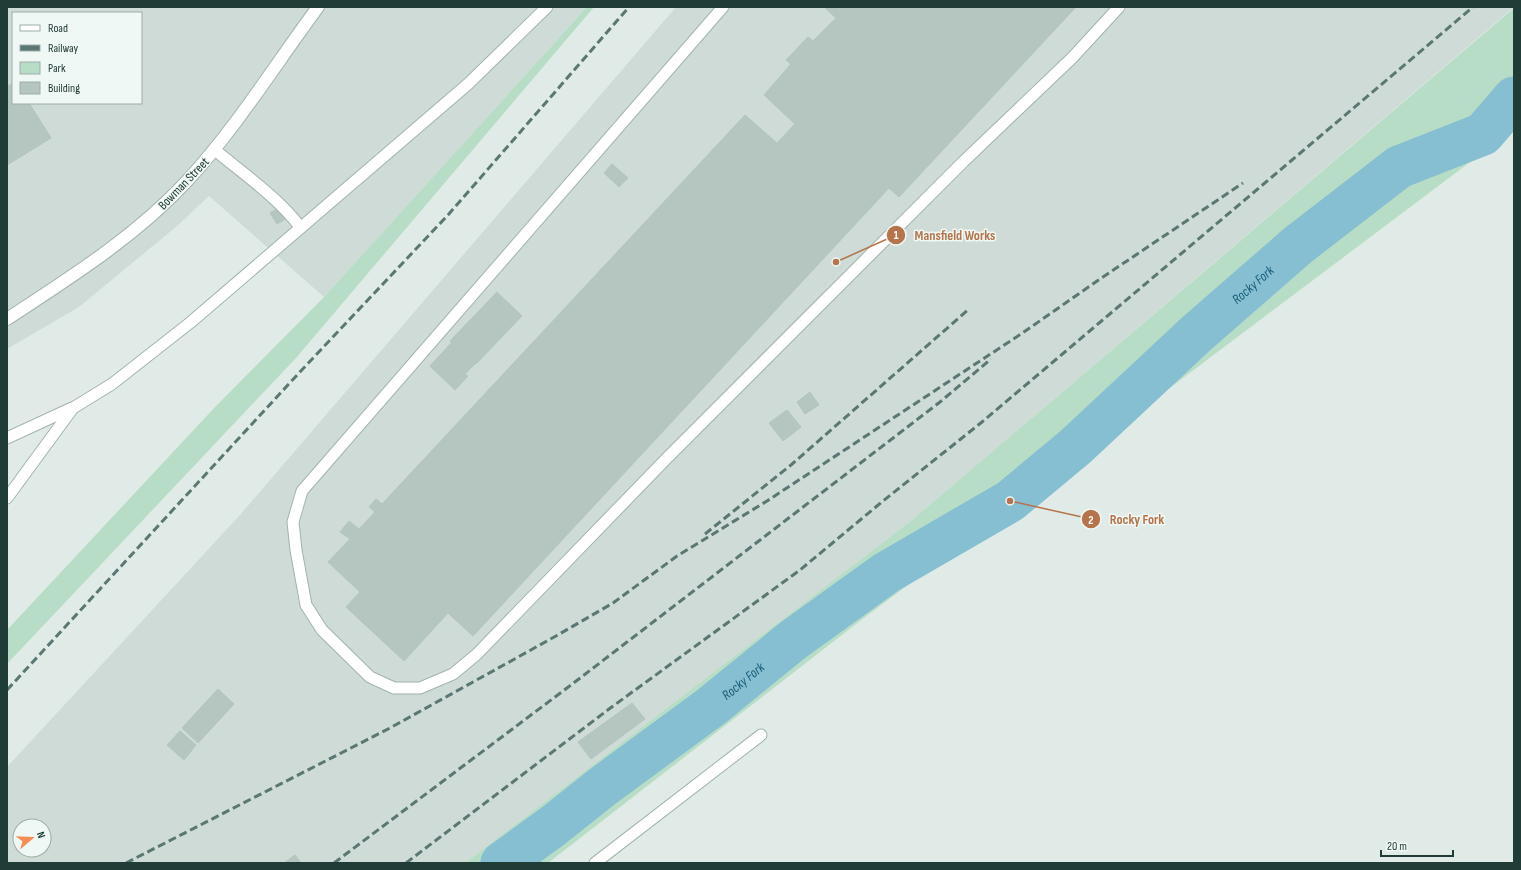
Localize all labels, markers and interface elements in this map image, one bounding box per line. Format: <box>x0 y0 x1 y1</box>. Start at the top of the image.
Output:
legend <box>12 12 142 104</box>
text: Road <box>48 21 68 36</box>
text: Railway <box>48 41 79 56</box>
text: Park <box>48 61 66 76</box>
text: Building <box>48 81 80 96</box>
street label: Bowman Street <box>155 154 213 213</box>
callout: Mansfield Works <box>886 222 1003 248</box>
text: Mansfield Works <box>915 227 995 244</box>
text: 1 <box>894 228 899 243</box>
water label: Rocky Fork <box>1229 262 1278 308</box>
callout: Rocky Fork <box>1081 506 1172 532</box>
text: Rocky Fork <box>1110 511 1164 528</box>
text: 2 <box>1088 513 1094 528</box>
water label: Rocky Fork <box>718 658 768 704</box>
north arrow <box>12 818 52 858</box>
text: N <box>34 830 48 840</box>
scale bar <box>1381 832 1453 858</box>
text: 20 m <box>1387 839 1407 854</box>

